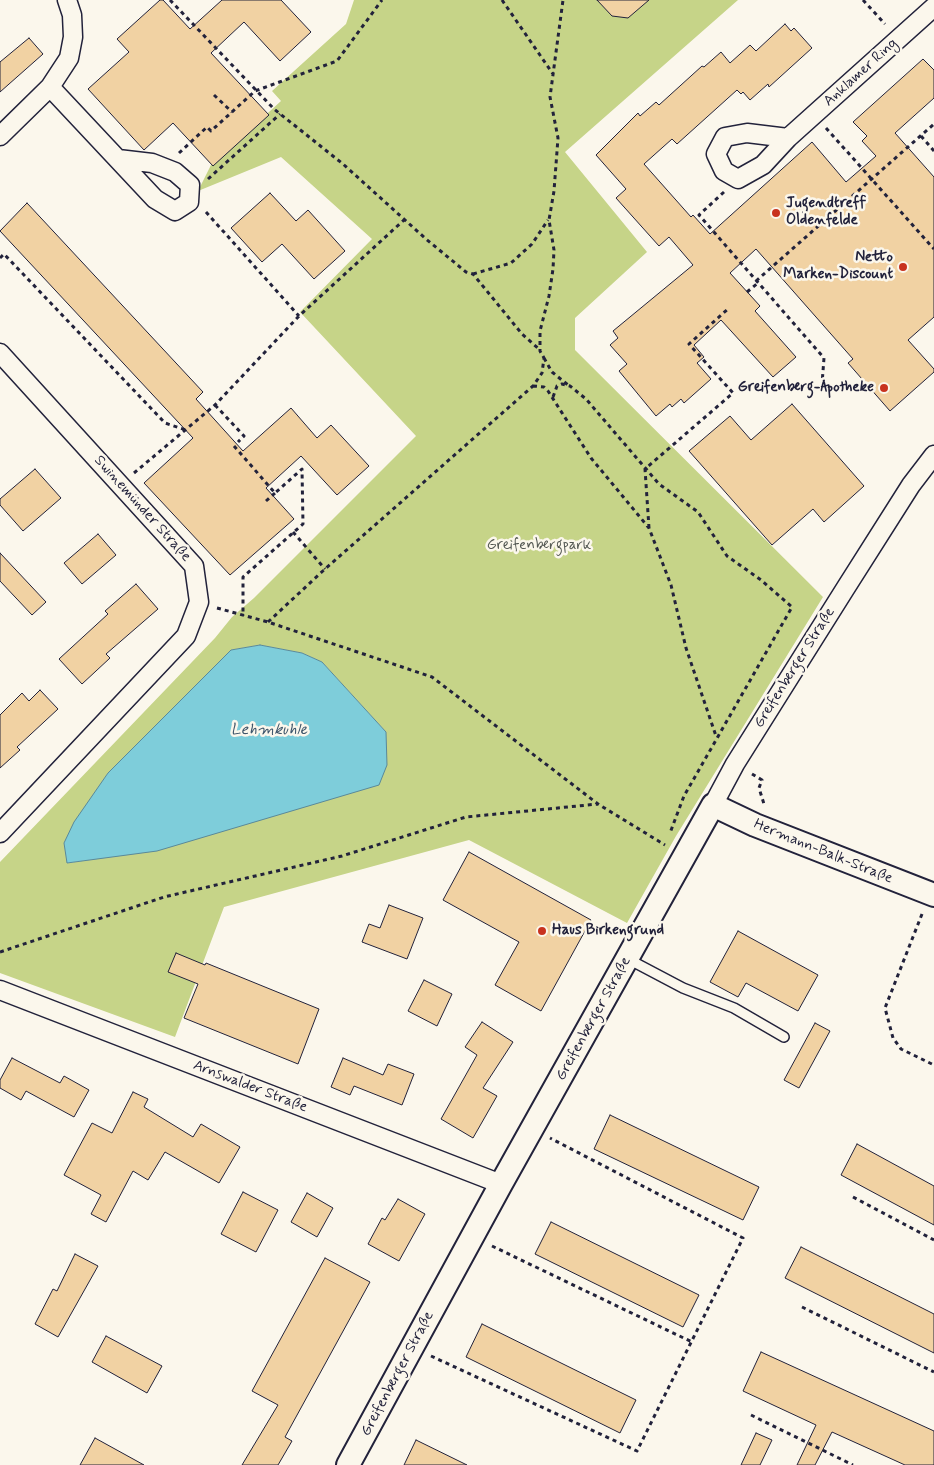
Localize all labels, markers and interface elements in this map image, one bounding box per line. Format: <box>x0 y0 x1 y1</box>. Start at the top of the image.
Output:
street label: Anklamer Ring <box>820 35 902 111</box>
place label: Jugendtreff Oldenfelde <box>786 195 866 230</box>
marker: Jugendtreff Oldenfelde <box>770 207 782 219</box>
place label: Netto Marken-Discount <box>783 249 893 284</box>
marker: Netto Marken-Discount <box>897 261 909 273</box>
place label: Greifenberg-Apotheke <box>738 379 874 397</box>
marker: Greifenberg-Apotheke <box>878 382 890 394</box>
street label: Swinemünder Straße <box>90 452 194 566</box>
park label: Greifenbergpark <box>487 537 591 555</box>
street label: Greifenberger Straße <box>751 604 839 732</box>
water label: Lehmkuhle <box>231 721 307 741</box>
street label: Hermann-Balk-Straße <box>751 816 895 888</box>
place label: Haus Birkengrund <box>552 922 664 940</box>
marker: Haus Birkengrund <box>536 925 548 937</box>
street label: Greifenberger Straße <box>553 954 635 1084</box>
street label: Arnswalder Straße <box>190 1057 310 1117</box>
street label: Greifenberger Straße <box>358 1309 438 1439</box>

